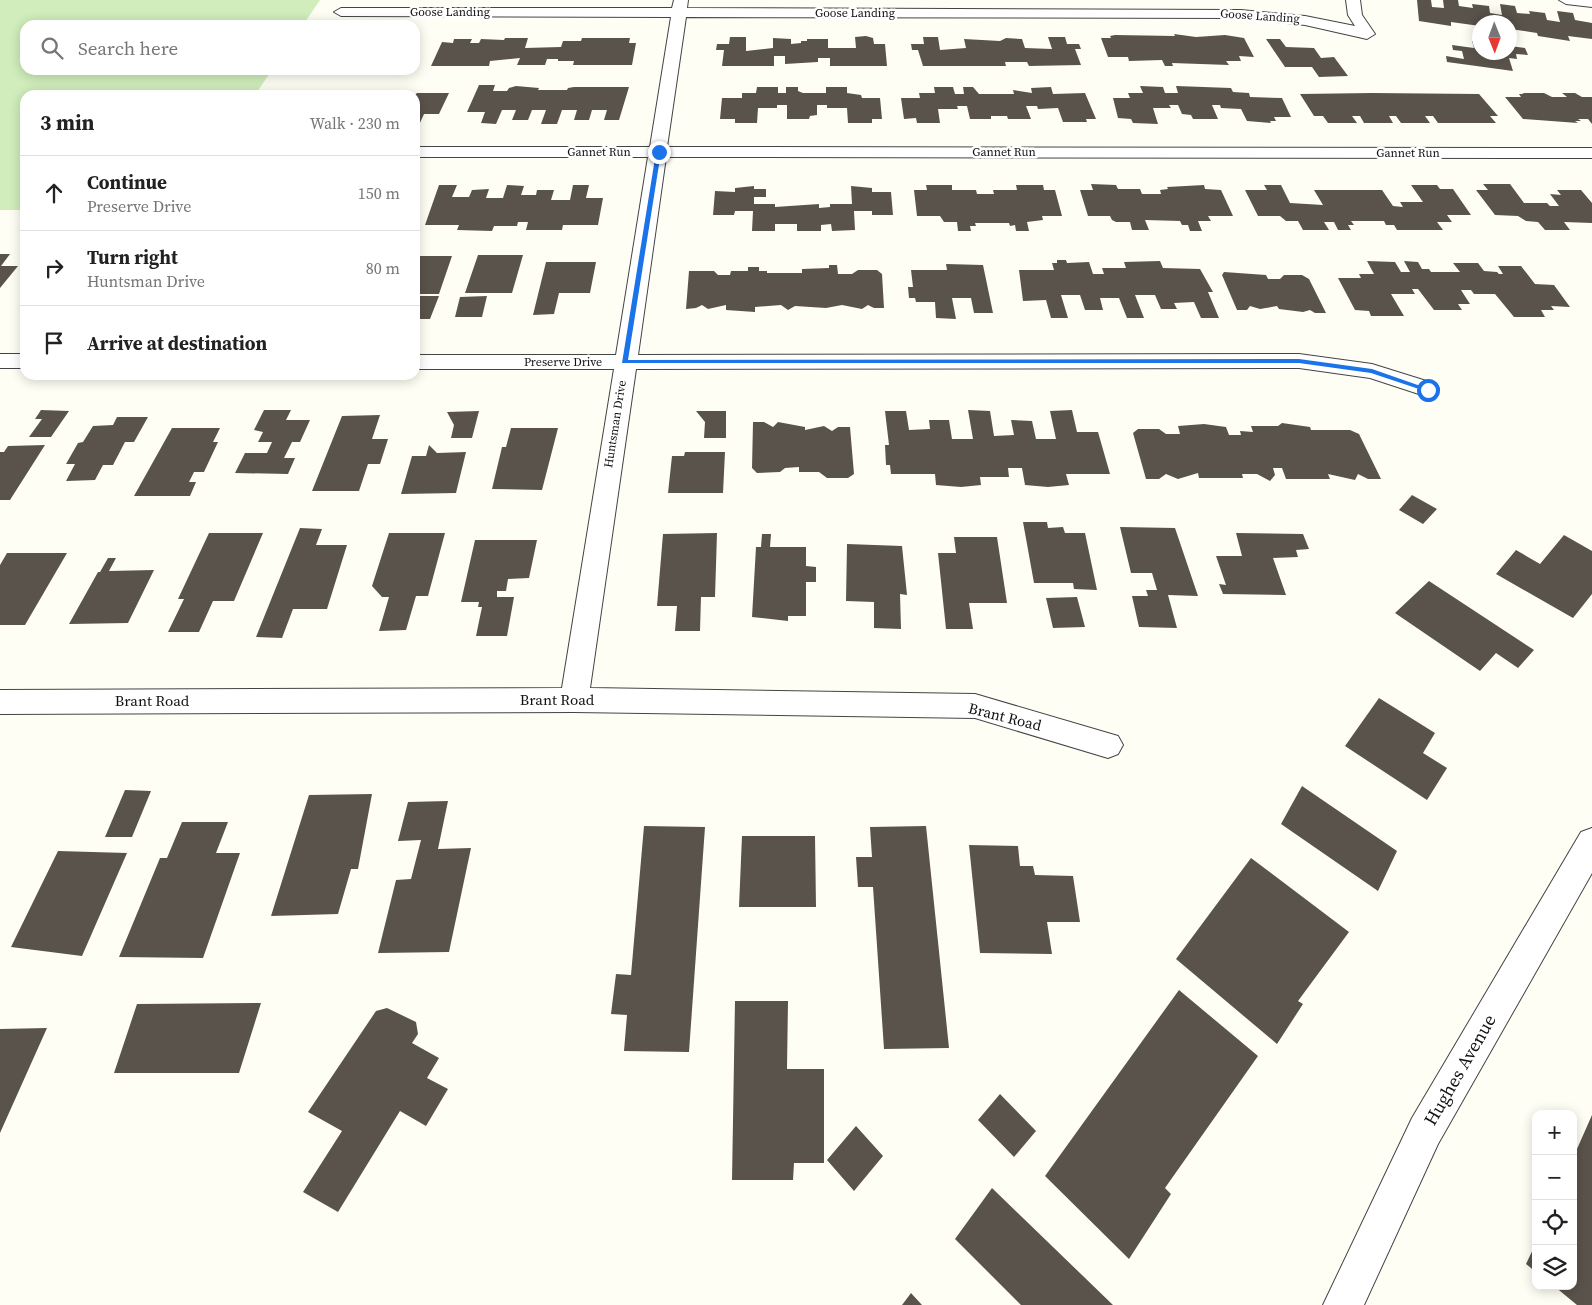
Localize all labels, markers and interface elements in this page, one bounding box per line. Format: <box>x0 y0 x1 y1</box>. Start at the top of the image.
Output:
street label: Goose Landing <box>410 4 490 20</box>
street label: Goose Landing <box>815 5 895 21</box>
street label: Goose Landing <box>1220 5 1300 27</box>
north arrow <box>1472 15 1517 60</box>
search box <box>20 20 420 75</box>
icon: search <box>38 34 66 62</box>
text: Search here <box>78 35 178 61</box>
text: 3 min <box>40 108 95 137</box>
text: Walk · 230 m <box>310 112 400 134</box>
route end <box>648 141 671 164</box>
street label: Gannet Run <box>567 144 631 160</box>
street label: Gannet Run <box>972 144 1036 160</box>
street label: Gannet Run <box>1376 145 1440 161</box>
text: Continue <box>87 169 167 195</box>
icon: ahead <box>40 179 68 207</box>
text: 150 m <box>358 182 400 204</box>
text: Preserve Drive <box>87 195 191 217</box>
text: Turn right <box>87 244 178 270</box>
icon: right <box>40 254 68 282</box>
text: 80 m <box>366 257 400 279</box>
text: Huntsman Drive <box>87 270 205 292</box>
icon: arrive <box>40 329 68 357</box>
text: Arrive at destination <box>87 330 267 356</box>
street label: Preserve Drive <box>524 354 602 370</box>
street label: Huntsman Drive <box>600 379 630 469</box>
route start <box>1417 379 1440 402</box>
street label: Brant Road <box>520 689 595 710</box>
street label: Brant Road <box>115 690 190 711</box>
street label: Brant Road <box>966 697 1044 736</box>
street label: Hughes Avenue <box>1418 1010 1501 1130</box>
map controls <box>1532 1110 1577 1290</box>
button: + <box>1532 1110 1577 1155</box>
button: − <box>1532 1155 1577 1200</box>
button: locate <box>1532 1200 1577 1245</box>
button: layers <box>1532 1245 1577 1290</box>

